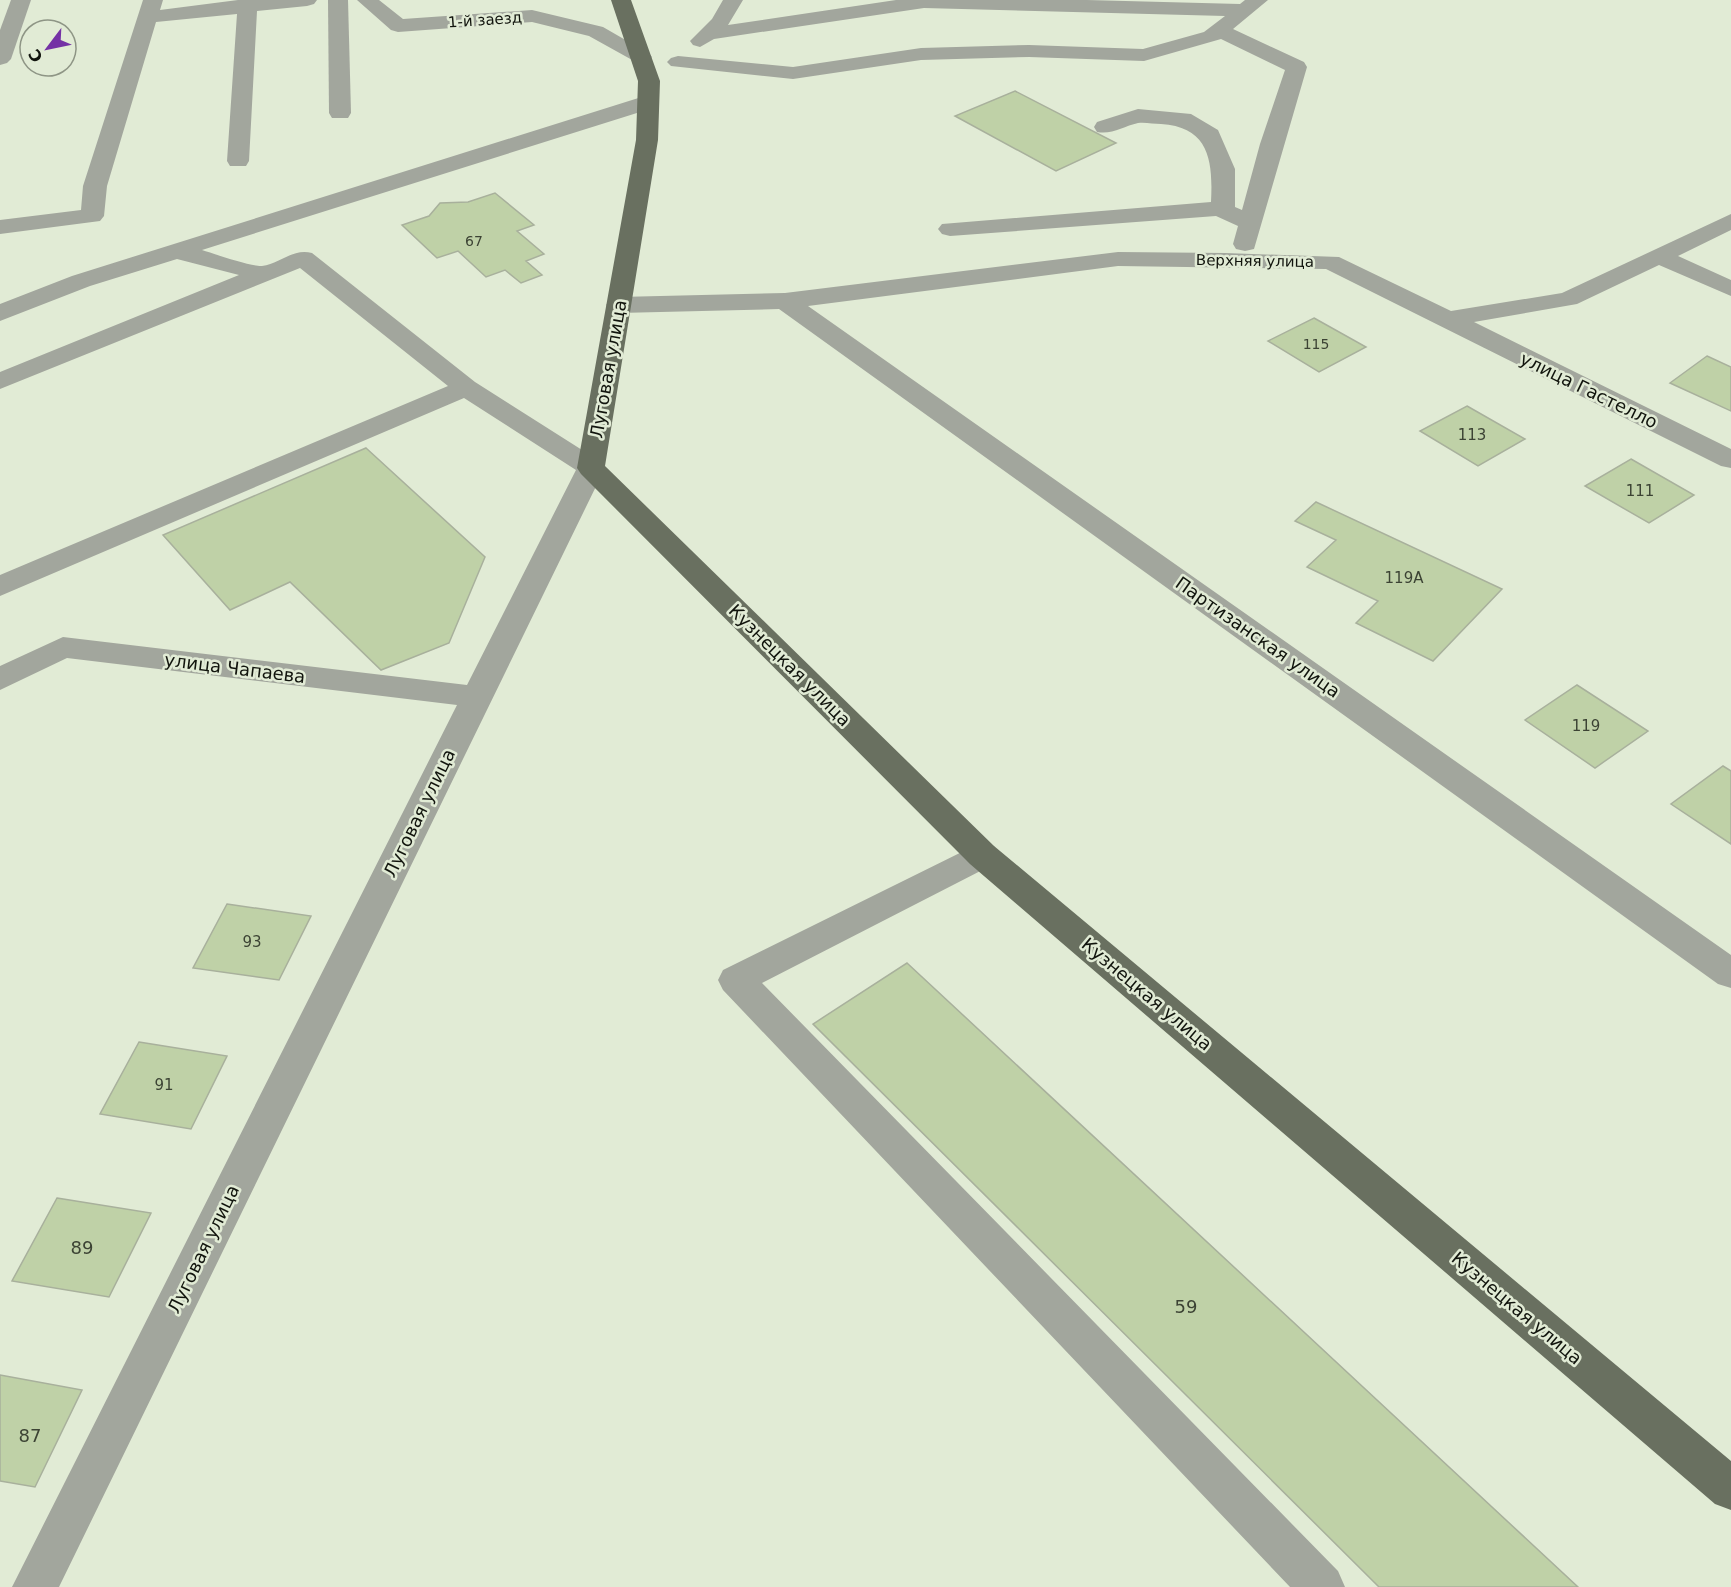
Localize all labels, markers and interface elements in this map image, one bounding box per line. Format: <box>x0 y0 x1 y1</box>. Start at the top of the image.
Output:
street label: 1-й заезд <box>447 8 523 32</box>
north arrow <box>18 18 78 78</box>
text: С <box>25 46 47 66</box>
house number: 67 <box>465 233 483 249</box>
street label: Верхняя улица <box>1196 251 1314 271</box>
street label: Луговая улица <box>586 298 630 440</box>
house number: 115 <box>1303 336 1329 352</box>
street label: улица Гастелло <box>1517 348 1661 432</box>
house number: 113 <box>1458 426 1486 444</box>
house number: 111 <box>1626 482 1654 500</box>
house number: 119А <box>1385 569 1424 587</box>
street label: Партизанская улица <box>1172 572 1344 702</box>
street label: Кузнецкая улица <box>725 600 855 730</box>
street label: улица Чапаева <box>163 649 307 687</box>
house number: 119 <box>1572 717 1600 735</box>
street label: Луговая улица <box>379 745 459 881</box>
house number: 93 <box>242 933 262 951</box>
street label: Кузнецкая улица <box>1078 933 1216 1055</box>
house number: 91 <box>154 1076 174 1094</box>
street label: Луговая улица <box>163 1181 243 1317</box>
house number: 89 <box>71 1237 93 1258</box>
street label: Кузнецкая улица <box>1448 1247 1586 1369</box>
house number: 59 <box>1175 1296 1197 1317</box>
house number: 87 <box>19 1425 41 1446</box>

